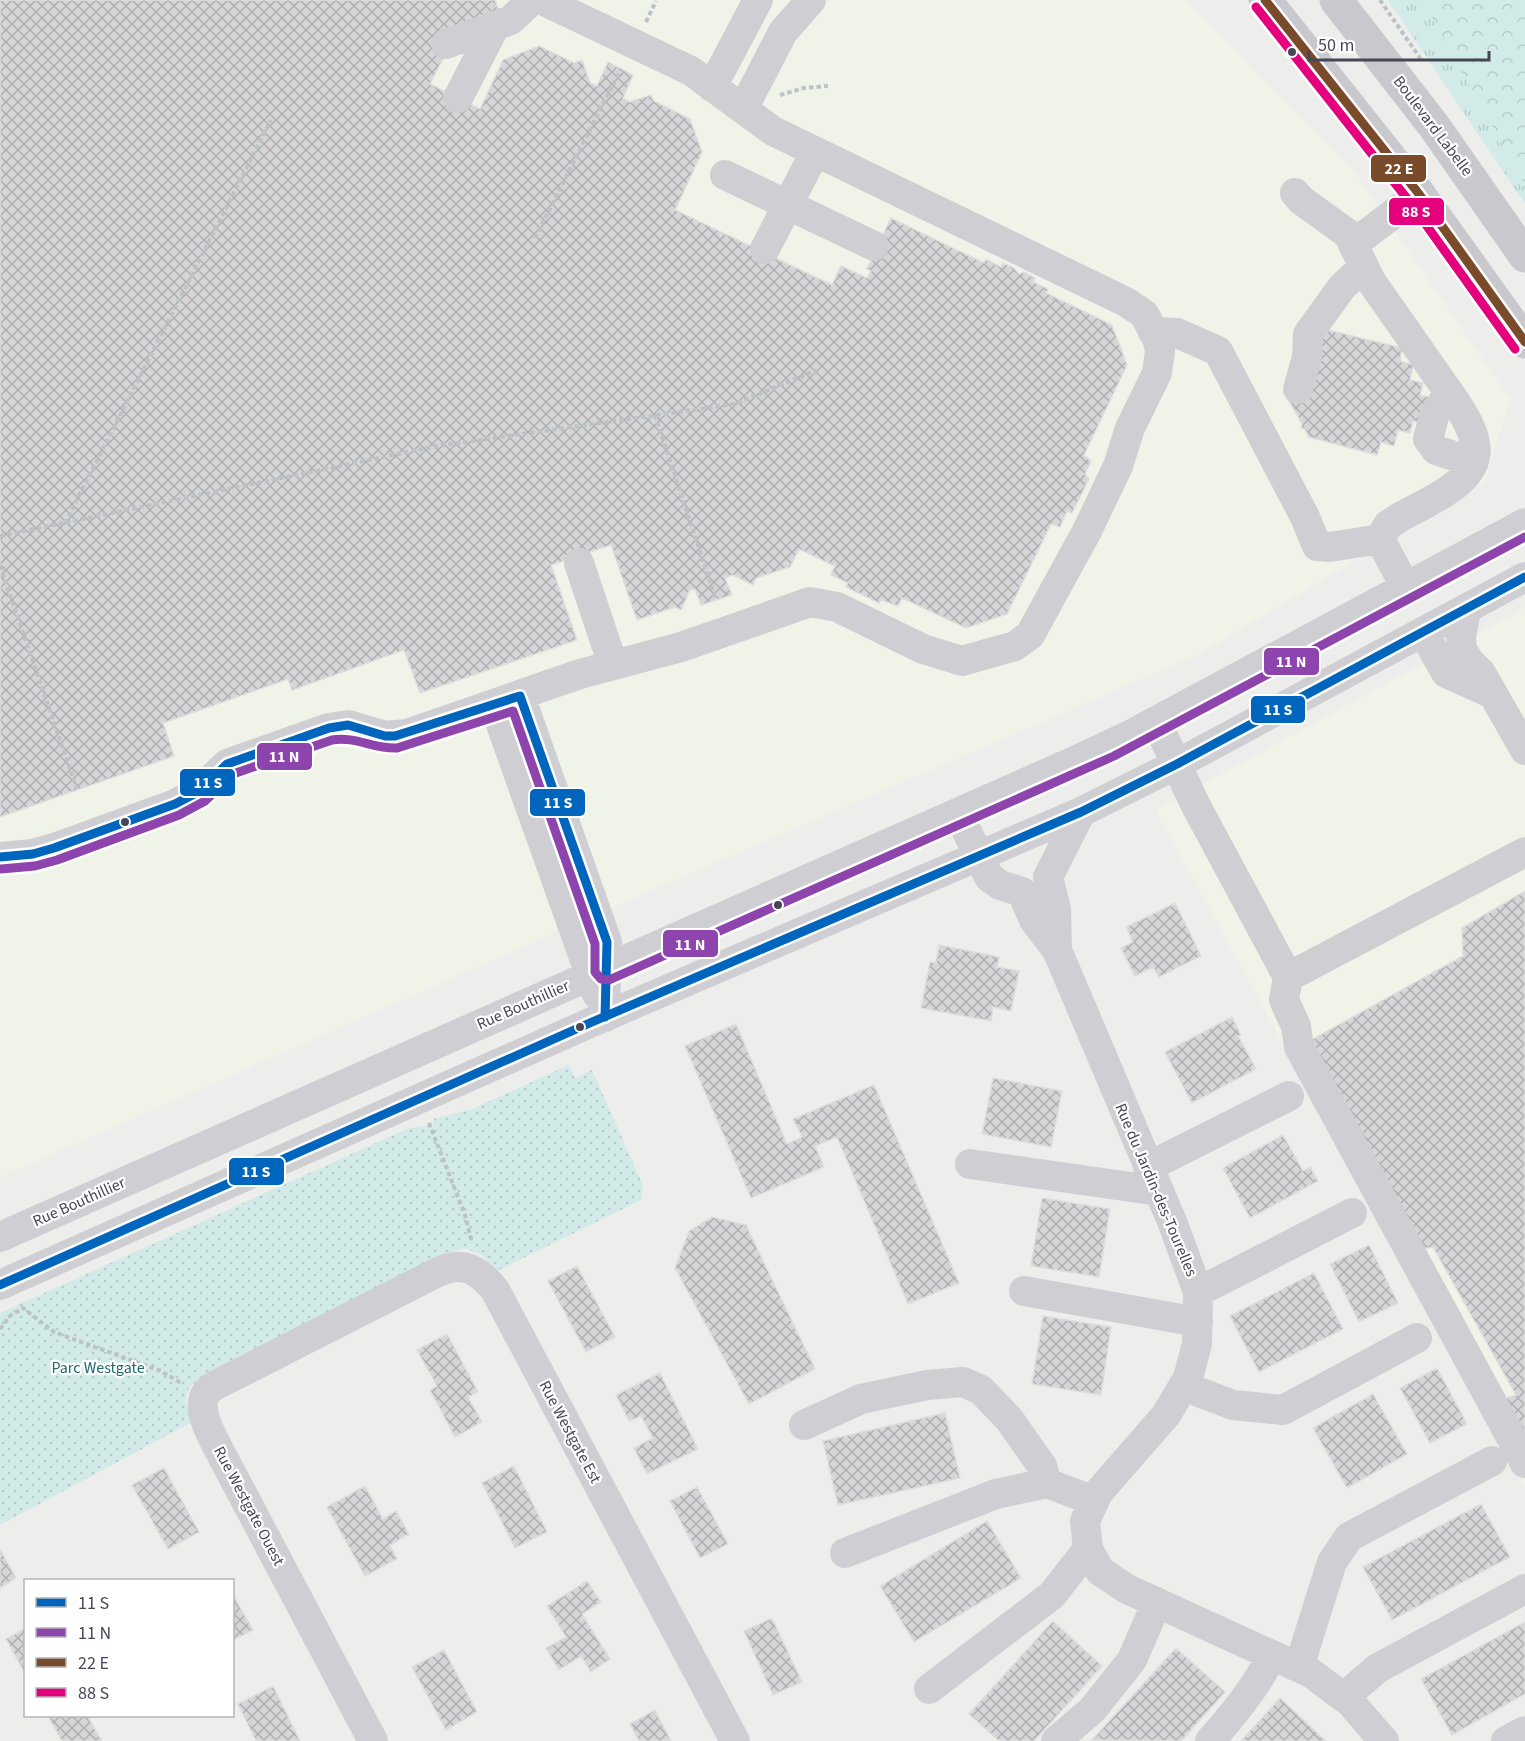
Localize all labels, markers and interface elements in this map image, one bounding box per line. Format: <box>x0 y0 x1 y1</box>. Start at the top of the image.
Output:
scale bar <box>1309 24 1489 62</box>
text: 50 m <box>1318 33 1354 58</box>
unlabelled marker <box>1286 46 1298 58</box>
street label: Boulevard Labelle <box>1388 71 1478 181</box>
line badge: 22 E <box>1370 154 1427 183</box>
text: 22 E <box>1385 158 1413 180</box>
line badge: 88 S <box>1388 197 1445 226</box>
text: 88 S <box>1402 201 1431 223</box>
line badge: 11 N <box>1263 647 1320 676</box>
text: 11 N <box>1276 651 1306 673</box>
line badge: 11 S <box>1250 695 1306 724</box>
text: 11 S <box>1264 699 1293 721</box>
line badge: 11 N <box>256 742 313 771</box>
text: 11 N <box>269 746 299 768</box>
line badge: 11 S <box>179 768 236 797</box>
text: 11 S <box>194 772 223 794</box>
line badge: 11 S <box>529 788 586 817</box>
text: 11 S <box>544 792 573 814</box>
unlabelled marker <box>119 816 131 828</box>
unlabelled marker <box>772 899 784 911</box>
line badge: 11 N <box>662 929 719 958</box>
text: 11 N <box>675 934 705 956</box>
street label: Rue Bouthillier <box>473 975 573 1035</box>
unlabelled marker <box>574 1021 586 1033</box>
street label: Rue du Jardin-des-Tourelles <box>1109 1100 1203 1280</box>
line badge: 11 S <box>228 1157 285 1186</box>
text: 11 S <box>242 1161 271 1183</box>
street label: Rue Bouthillier <box>29 1172 129 1232</box>
park label: Parc Westgate <box>51 1357 145 1379</box>
street label: Rue Westgate Est <box>534 1377 607 1488</box>
street label: Rue Westgate Ouest <box>208 1443 290 1570</box>
legend <box>24 1579 234 1717</box>
text: 11 S <box>78 1591 109 1616</box>
text: 11 N <box>78 1621 111 1646</box>
text: 22 E <box>78 1651 109 1676</box>
text: 88 S <box>78 1681 109 1706</box>

